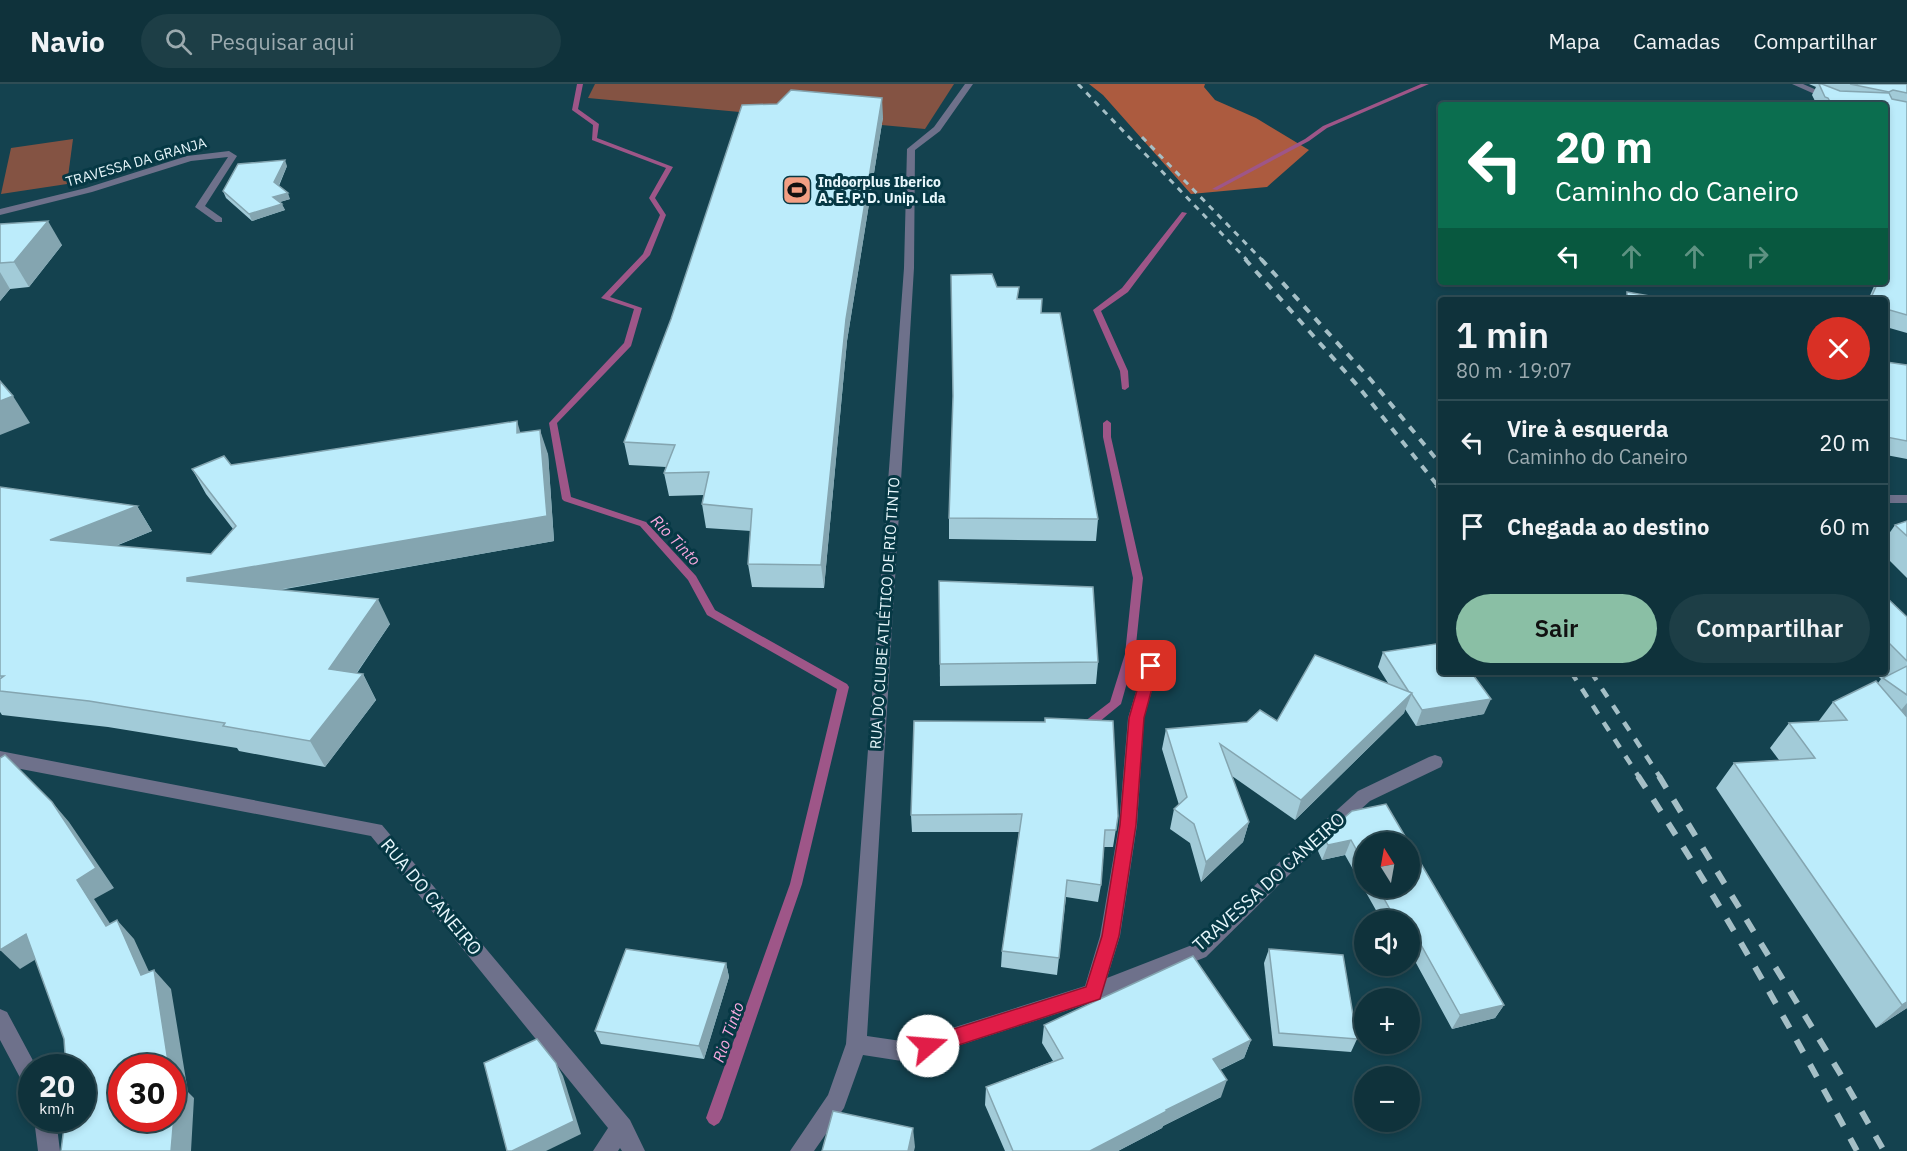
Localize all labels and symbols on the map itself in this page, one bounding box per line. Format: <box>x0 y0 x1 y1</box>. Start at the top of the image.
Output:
street label: TRAVESSA DA GRANJA <box>64 133 208 191</box>
place label: Indoorplus Iberico A. E. P. D. Unip. Lda <box>818 173 946 207</box>
sports icon: Indoorplus Iberico A. E. P. D. Unip. Lda <box>781 174 813 206</box>
street label: RUA DO CLUBE ATLÉTICO DE RIO TINTO <box>866 476 903 750</box>
water label: Rio Tinto <box>647 510 705 570</box>
pin <box>1125 640 1176 691</box>
street label: TRAVESSA DO CANEIRO <box>1188 807 1350 956</box>
north arrow <box>1354 832 1420 898</box>
street label: RUA DO CANEIRO <box>376 834 487 960</box>
water label: Rio Tinto <box>708 999 748 1065</box>
position arrow <box>896 1014 960 1078</box>
speed limit sign: 30 <box>108 1054 186 1132</box>

